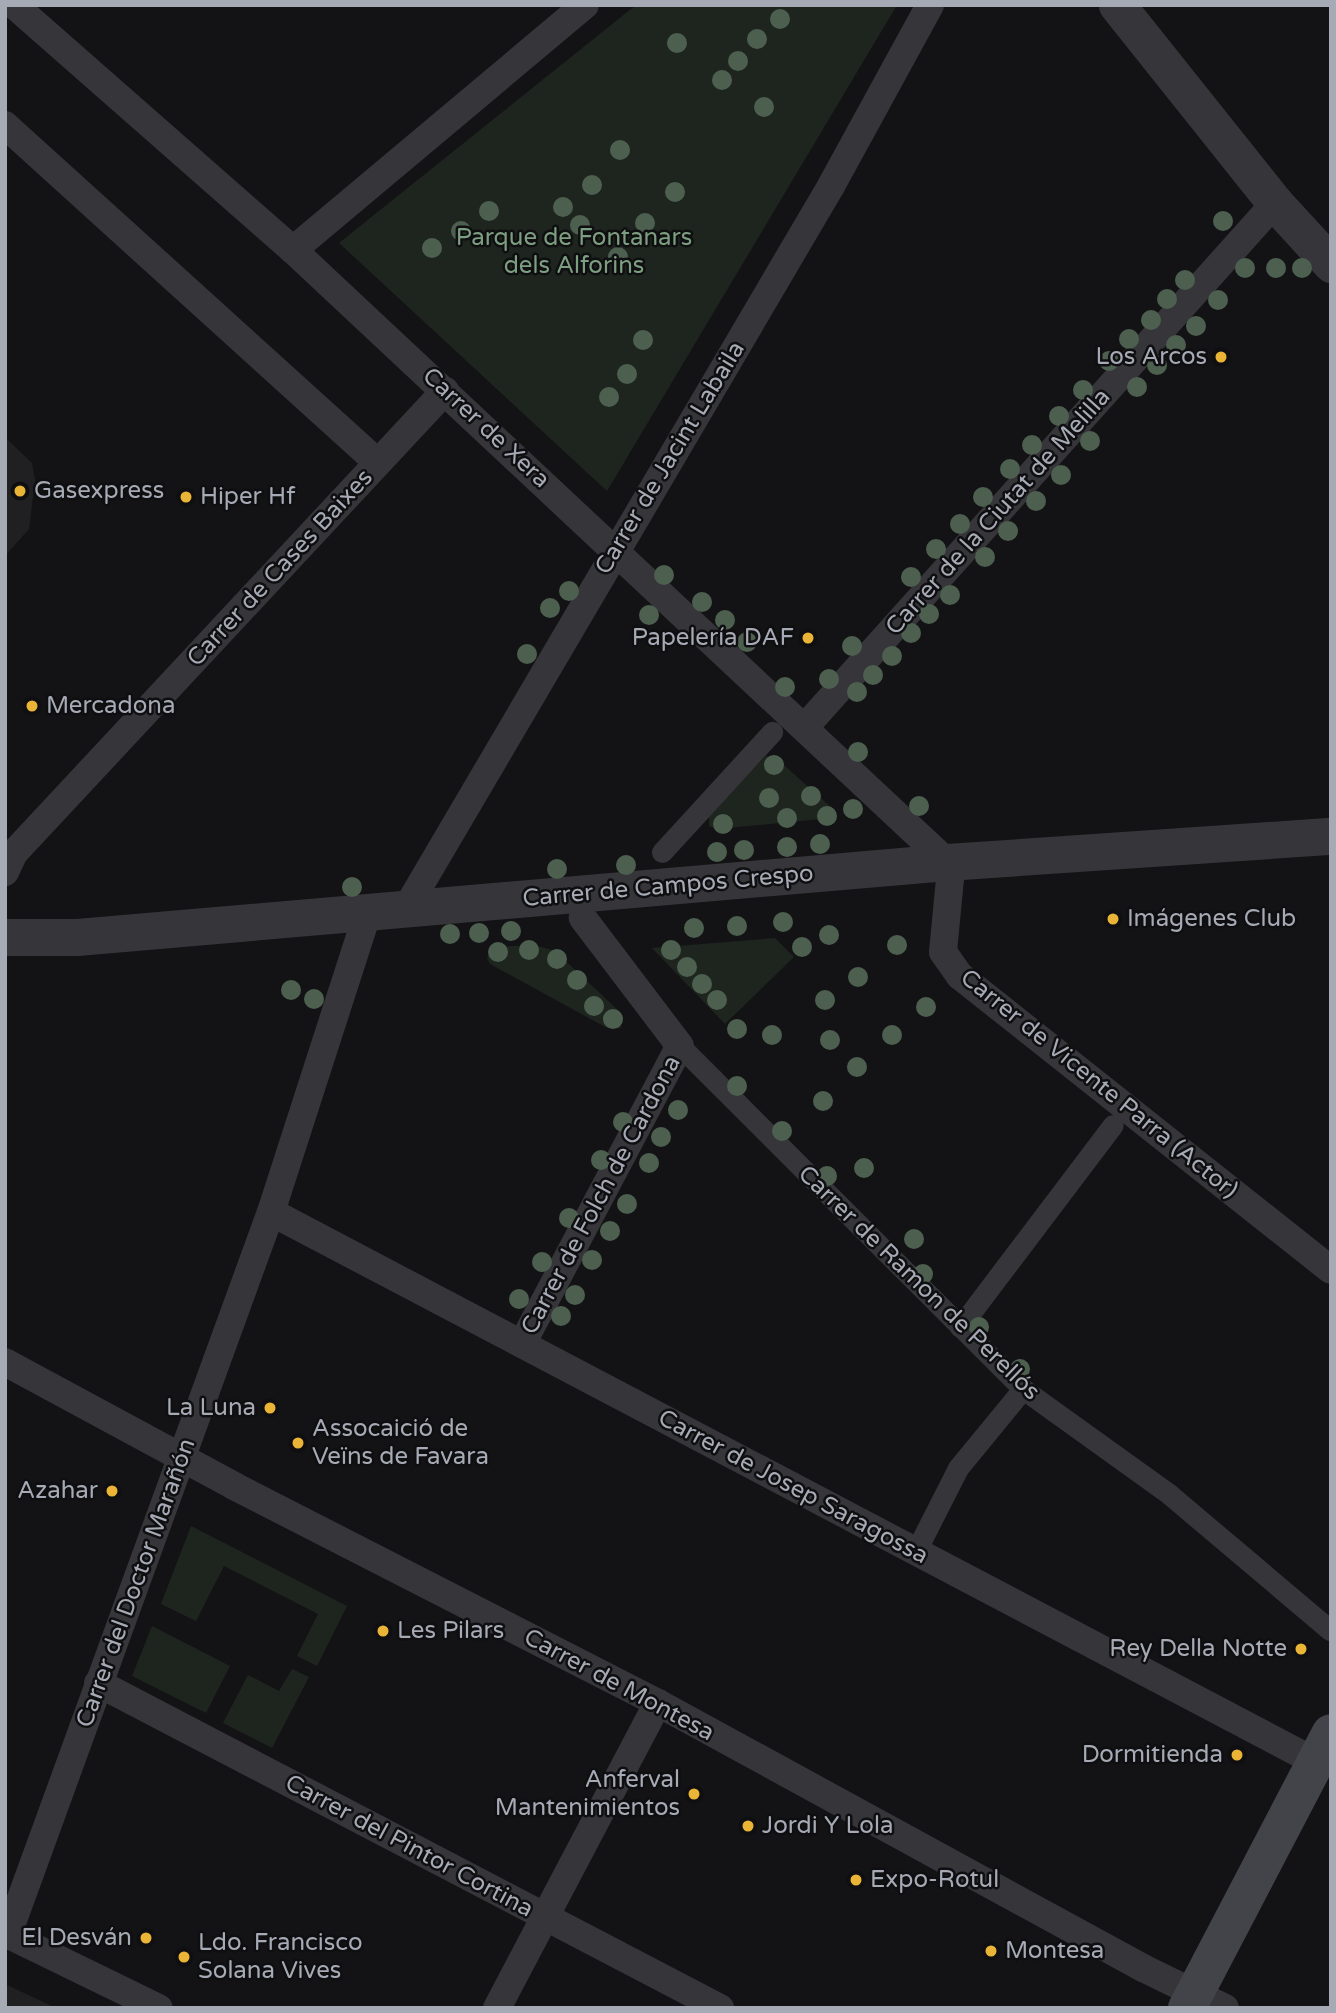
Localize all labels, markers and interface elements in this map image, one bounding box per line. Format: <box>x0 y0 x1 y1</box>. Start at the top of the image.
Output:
park label: Parque de Fontanars dels Alforins <box>456 224 692 280</box>
street label: Carrer de Jacint Labaila <box>589 336 751 580</box>
place label: Los Arcos <box>1095 343 1207 371</box>
marker: Los Arcos <box>1213 349 1229 365</box>
street label: Carrer de Xera <box>416 362 556 494</box>
street label: Carrer de la Ciutat de Melilla <box>880 383 1116 641</box>
street label: Carrer de Cases Baixes <box>181 463 379 673</box>
place label: Gasexpress <box>34 477 164 505</box>
marker: Gasexpress <box>12 483 28 499</box>
place label: Hiper Hf <box>200 483 295 511</box>
marker: Hiper Hf <box>178 489 194 505</box>
place label: Papelería DAF <box>632 624 794 652</box>
marker: Papelería DAF <box>800 630 816 646</box>
place label: Mercadona <box>46 692 175 720</box>
marker: Mercadona <box>24 698 40 714</box>
street label: Carrer de Campos Crespo <box>521 859 815 913</box>
place label: Imágenes Club <box>1127 905 1296 933</box>
marker: Imágenes Club <box>1105 911 1121 927</box>
street label: Carrer de Vicente Parra (Actor) <box>955 963 1243 1205</box>
street label: Carrer de Folch de Cardona <box>515 1051 687 1339</box>
street label: Carrer de Ramon de Perellós <box>792 1160 1046 1406</box>
place label: La Luna <box>166 1394 256 1422</box>
marker: La Luna <box>262 1400 278 1416</box>
street label: Carrer de Josep Saragossa <box>653 1403 933 1571</box>
place label: Assocaició de Veïns de Favara <box>312 1415 489 1471</box>
street label: Carrer del Doctor Marañón <box>70 1435 202 1731</box>
marker: Assocaició de Veïns de Favara <box>290 1435 306 1451</box>
place label: Azahar <box>17 1477 98 1505</box>
marker: Azahar <box>104 1483 120 1499</box>
place label: Les Pilars <box>397 1617 504 1645</box>
marker: Les Pilars <box>375 1623 391 1639</box>
street label: Carrer de Montesa <box>519 1623 719 1747</box>
place label: Rey Della Notte <box>1109 1635 1287 1663</box>
marker: Rey Della Notte <box>1293 1641 1309 1657</box>
place label: Dormitienda <box>1082 1741 1223 1769</box>
marker: Dormitienda <box>1229 1747 1245 1763</box>
place label: Anferval Mantenimientos <box>495 1766 680 1822</box>
street label: Carrer del Pintor Cortina <box>280 1768 538 1924</box>
marker: Anferval Mantenimientos <box>686 1786 702 1802</box>
place label: Jordi Y Lola <box>762 1812 893 1840</box>
marker: Jordi Y Lola <box>740 1818 756 1834</box>
place label: Expo-Rotul <box>870 1866 999 1894</box>
marker: Expo-Rotul <box>848 1872 864 1888</box>
place label: El Desván <box>21 1924 132 1952</box>
place label: Ldo. Francisco Solana Vives <box>198 1929 363 1985</box>
marker: El Desván <box>138 1930 154 1946</box>
place label: Montesa <box>1005 1937 1104 1965</box>
marker: Montesa <box>983 1943 999 1959</box>
marker: Ldo. Francisco Solana Vives <box>176 1949 192 1965</box>

